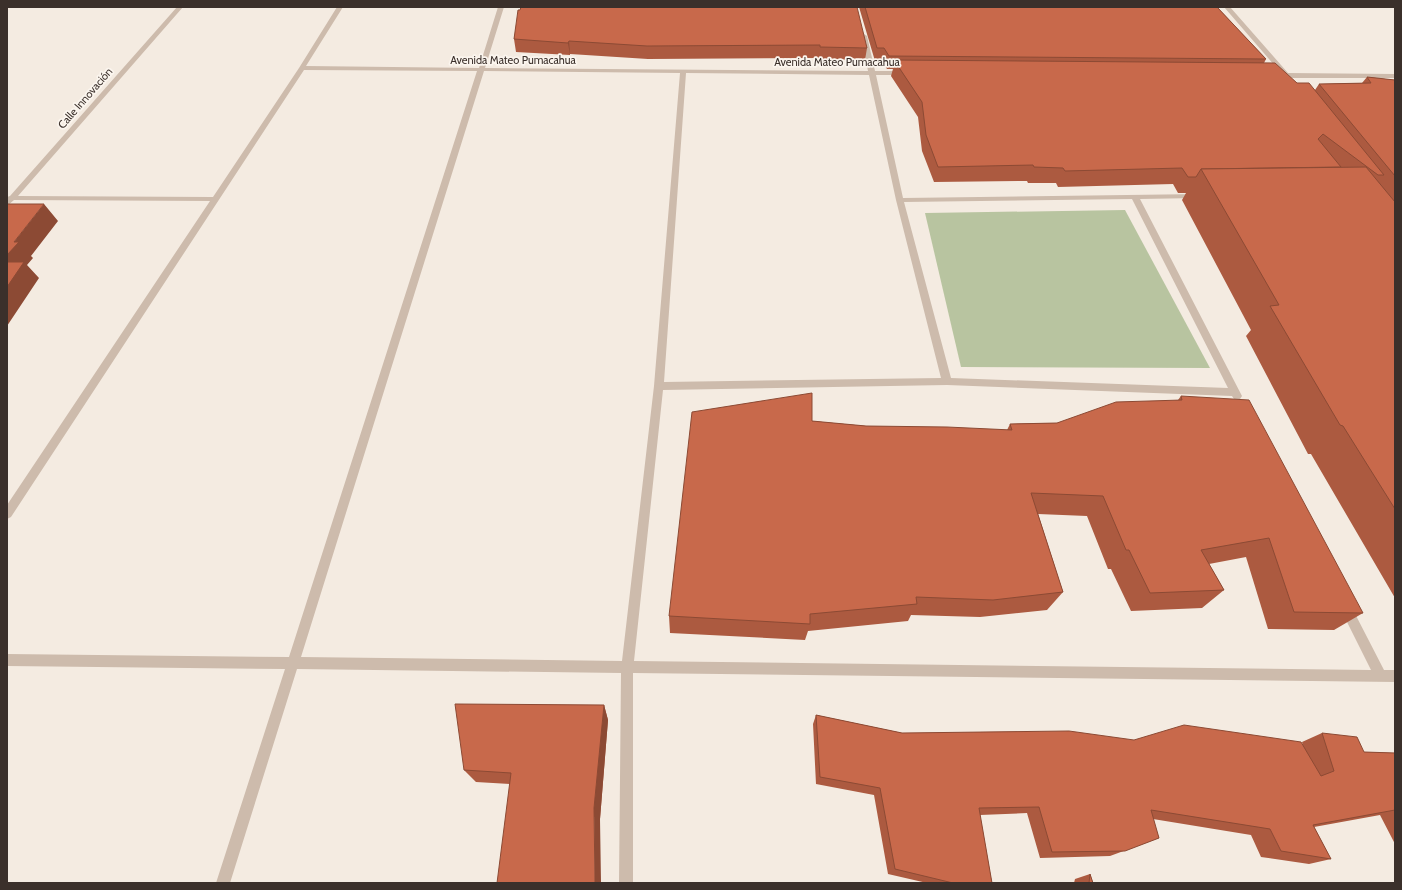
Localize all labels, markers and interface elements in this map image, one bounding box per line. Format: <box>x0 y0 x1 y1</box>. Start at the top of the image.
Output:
street label: Avenida Mateo Pumacahua <box>450 53 577 67</box>
street label: Avenida Mateo Pumacahua <box>774 55 901 69</box>
street label: Calle Innovación <box>55 65 115 131</box>

